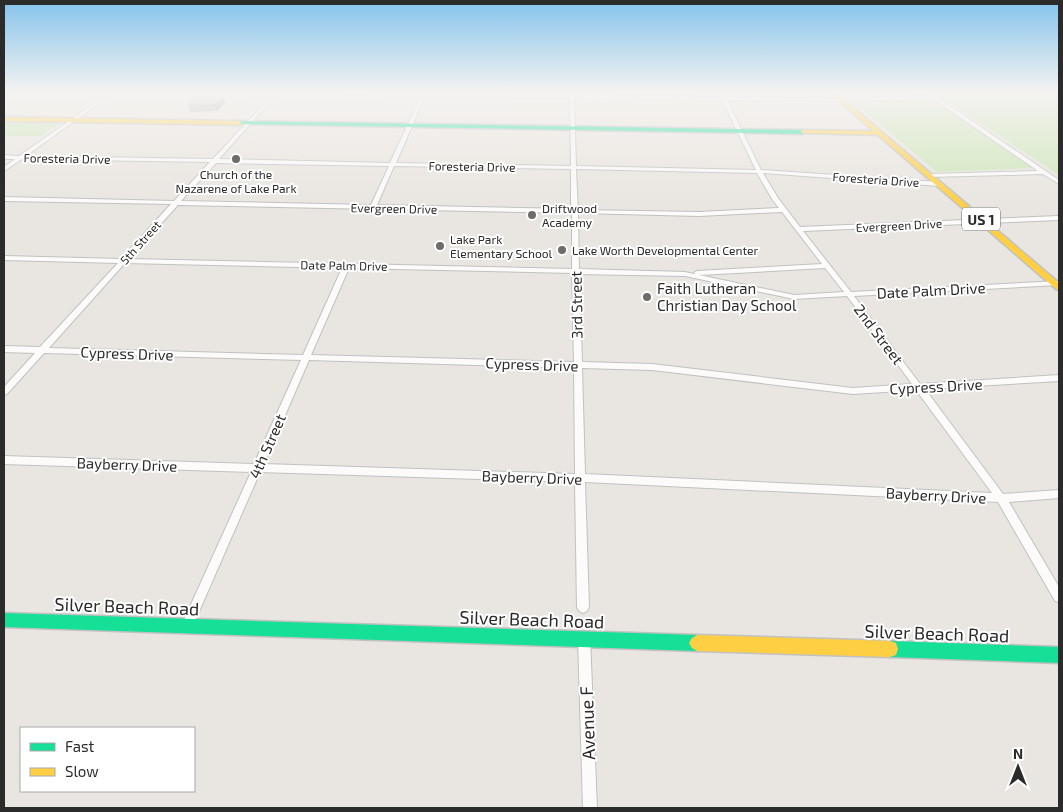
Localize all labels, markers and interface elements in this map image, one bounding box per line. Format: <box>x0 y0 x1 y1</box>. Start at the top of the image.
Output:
street label: Foresteria Drive <box>23 150 111 166</box>
marker: Church of the Nazarene of Lake Park <box>230 153 242 165</box>
street label: Foresteria Drive <box>428 158 516 174</box>
place label: Church of the Nazarene of Lake Park <box>175 167 297 195</box>
street label: Foresteria Drive <box>832 169 920 189</box>
street label: Evergreen Drive <box>351 200 437 216</box>
place label: Driftwood Academy <box>542 201 597 229</box>
road number: US 1 <box>962 208 1000 230</box>
marker: Driftwood Academy <box>526 209 538 221</box>
street label: Evergreen Drive <box>855 216 943 234</box>
street label: 5th Street <box>117 217 164 267</box>
place label: Lake Park Elementary School <box>450 232 553 260</box>
marker: Lake Park Elementary School <box>434 240 446 252</box>
place label: Lake Worth Developmental Center <box>572 243 758 257</box>
marker: Lake Worth Developmental Center <box>556 244 568 256</box>
street label: Date Palm Drive <box>300 257 388 273</box>
street label: 3rd Street <box>566 271 586 339</box>
street label: Date Palm Drive <box>876 278 986 302</box>
place label: Faith Lutheran Christian Day School <box>657 279 797 314</box>
marker: Faith Lutheran Christian Day School <box>641 291 653 303</box>
street label: 2nd Street <box>851 300 908 368</box>
street label: Cypress Drive <box>80 342 174 364</box>
street label: Cypress Drive <box>485 353 579 375</box>
street label: Cypress Drive <box>889 375 983 397</box>
street label: 4th Street <box>245 411 289 481</box>
street label: Bayberry Drive <box>76 453 178 475</box>
street label: Bayberry Drive <box>481 466 583 488</box>
street label: Bayberry Drive <box>885 483 987 507</box>
street label: Silver Beach Road <box>54 592 200 620</box>
street label: Silver Beach Road <box>459 605 605 633</box>
street label: Silver Beach Road <box>864 619 1010 647</box>
street label: Avenue F <box>575 685 599 760</box>
legend <box>20 727 195 792</box>
text: Fast <box>65 737 95 755</box>
north arrow <box>993 742 1043 792</box>
text: N <box>1013 745 1023 762</box>
text: Slow <box>65 762 99 780</box>

